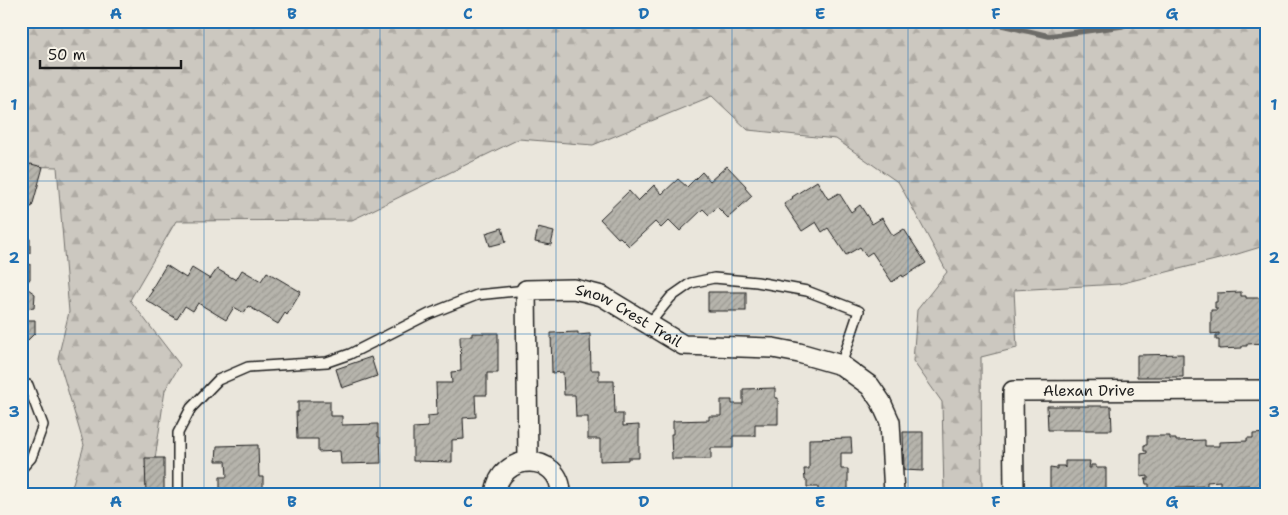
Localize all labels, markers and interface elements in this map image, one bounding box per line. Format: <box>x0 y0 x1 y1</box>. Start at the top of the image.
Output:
text: A <box>110 3 122 24</box>
text: B <box>287 3 297 24</box>
text: C <box>463 3 473 24</box>
text: D <box>638 3 650 24</box>
text: E <box>815 3 825 24</box>
text: F <box>991 3 1001 24</box>
text: G <box>1166 3 1179 24</box>
scale bar <box>40 38 181 70</box>
text: 50 m <box>48 45 86 65</box>
text: 1 <box>10 94 18 115</box>
text: 1 <box>1270 94 1278 115</box>
text: 2 <box>8 247 20 268</box>
text: 2 <box>1268 247 1280 268</box>
street label: Snow Crest Trail <box>573 280 686 352</box>
street label: Alexan Drive <box>1043 381 1135 401</box>
text: 3 <box>8 401 20 422</box>
text: 3 <box>1268 401 1280 422</box>
text: A <box>110 491 122 512</box>
text: B <box>287 491 297 512</box>
text: C <box>463 491 473 512</box>
text: D <box>638 491 650 512</box>
text: E <box>815 491 825 512</box>
text: F <box>991 491 1001 512</box>
text: G <box>1166 491 1179 512</box>

